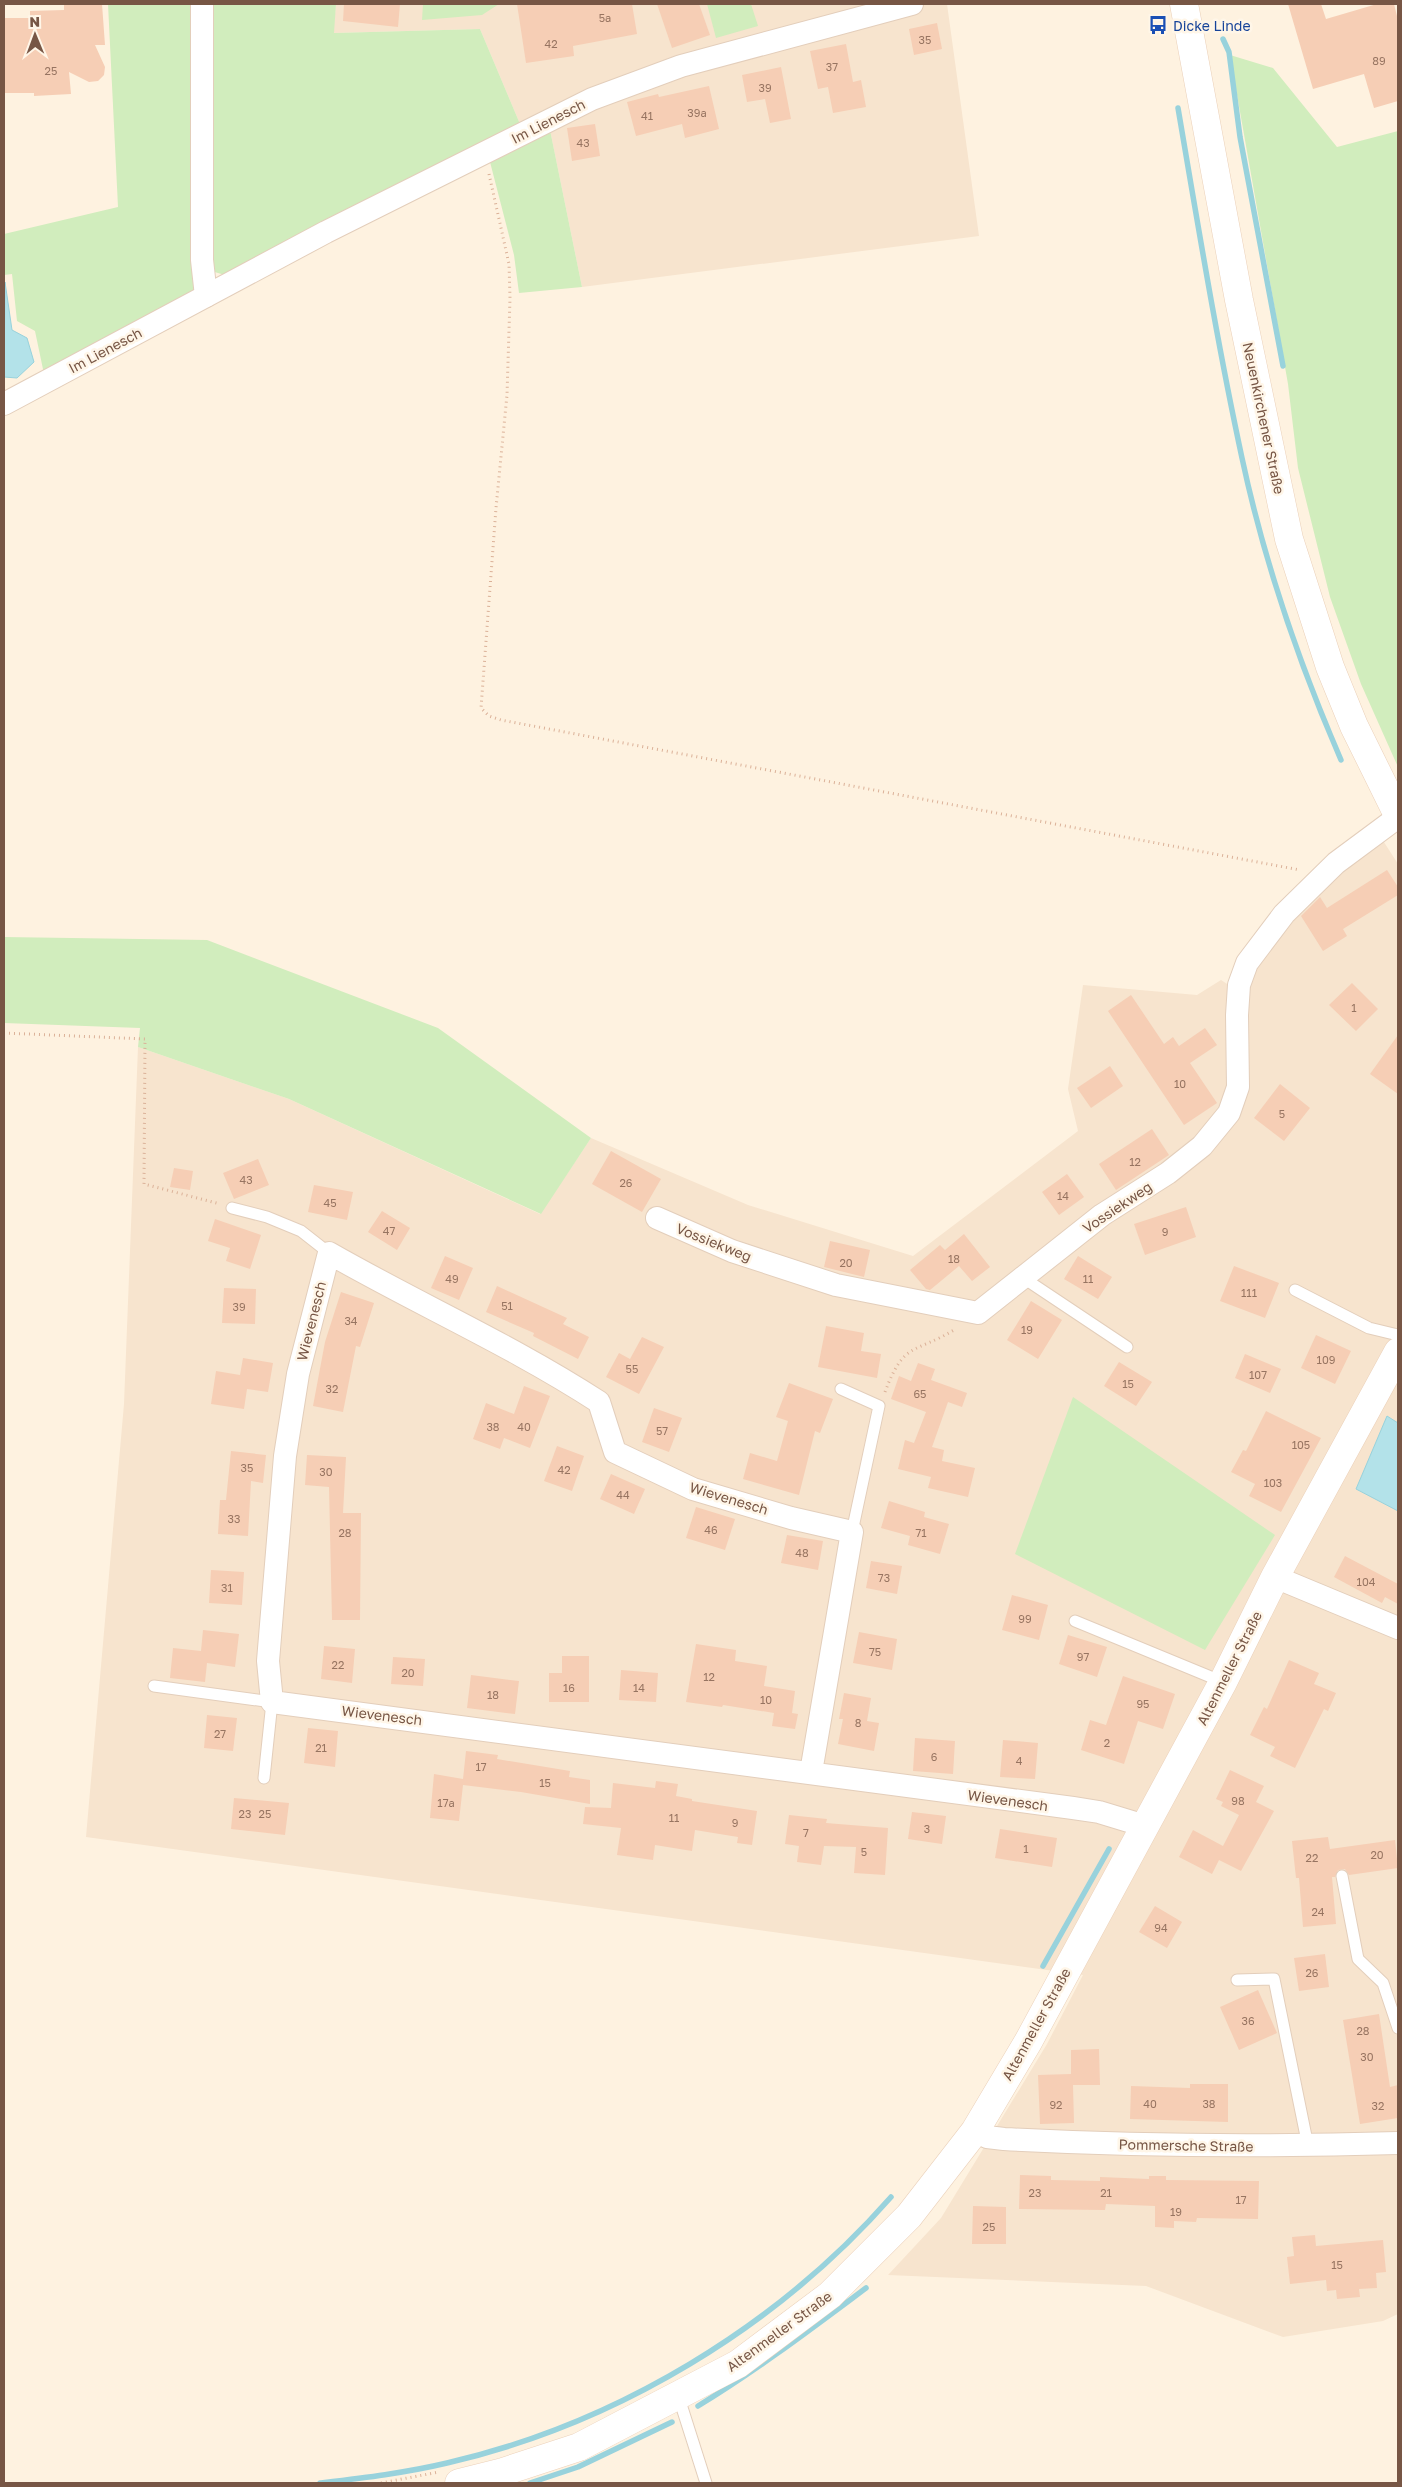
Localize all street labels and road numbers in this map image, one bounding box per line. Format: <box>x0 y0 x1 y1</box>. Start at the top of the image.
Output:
street label: Im Lienesch <box>508 95 588 147</box>
street label: Im Lienesch <box>65 324 145 376</box>
street label: Neuenkirchener Straße <box>1240 341 1288 495</box>
street label: Vossiekweg <box>1079 1178 1155 1236</box>
street label: Vossiekweg <box>674 1219 754 1265</box>
street label: Wievenesch <box>293 1280 329 1362</box>
street label: Wievenesch <box>688 1478 770 1518</box>
street label: Altenmeller Straße <box>1193 1608 1265 1728</box>
street label: Wievenesch <box>341 1702 423 1728</box>
street label: Wievenesch <box>967 1786 1049 1814</box>
street label: Altenmeller Straße <box>998 1965 1074 2083</box>
street label: Pommersche Straße <box>1118 2135 1254 2155</box>
street label: Altenmeller Straße <box>723 2287 835 2375</box>

